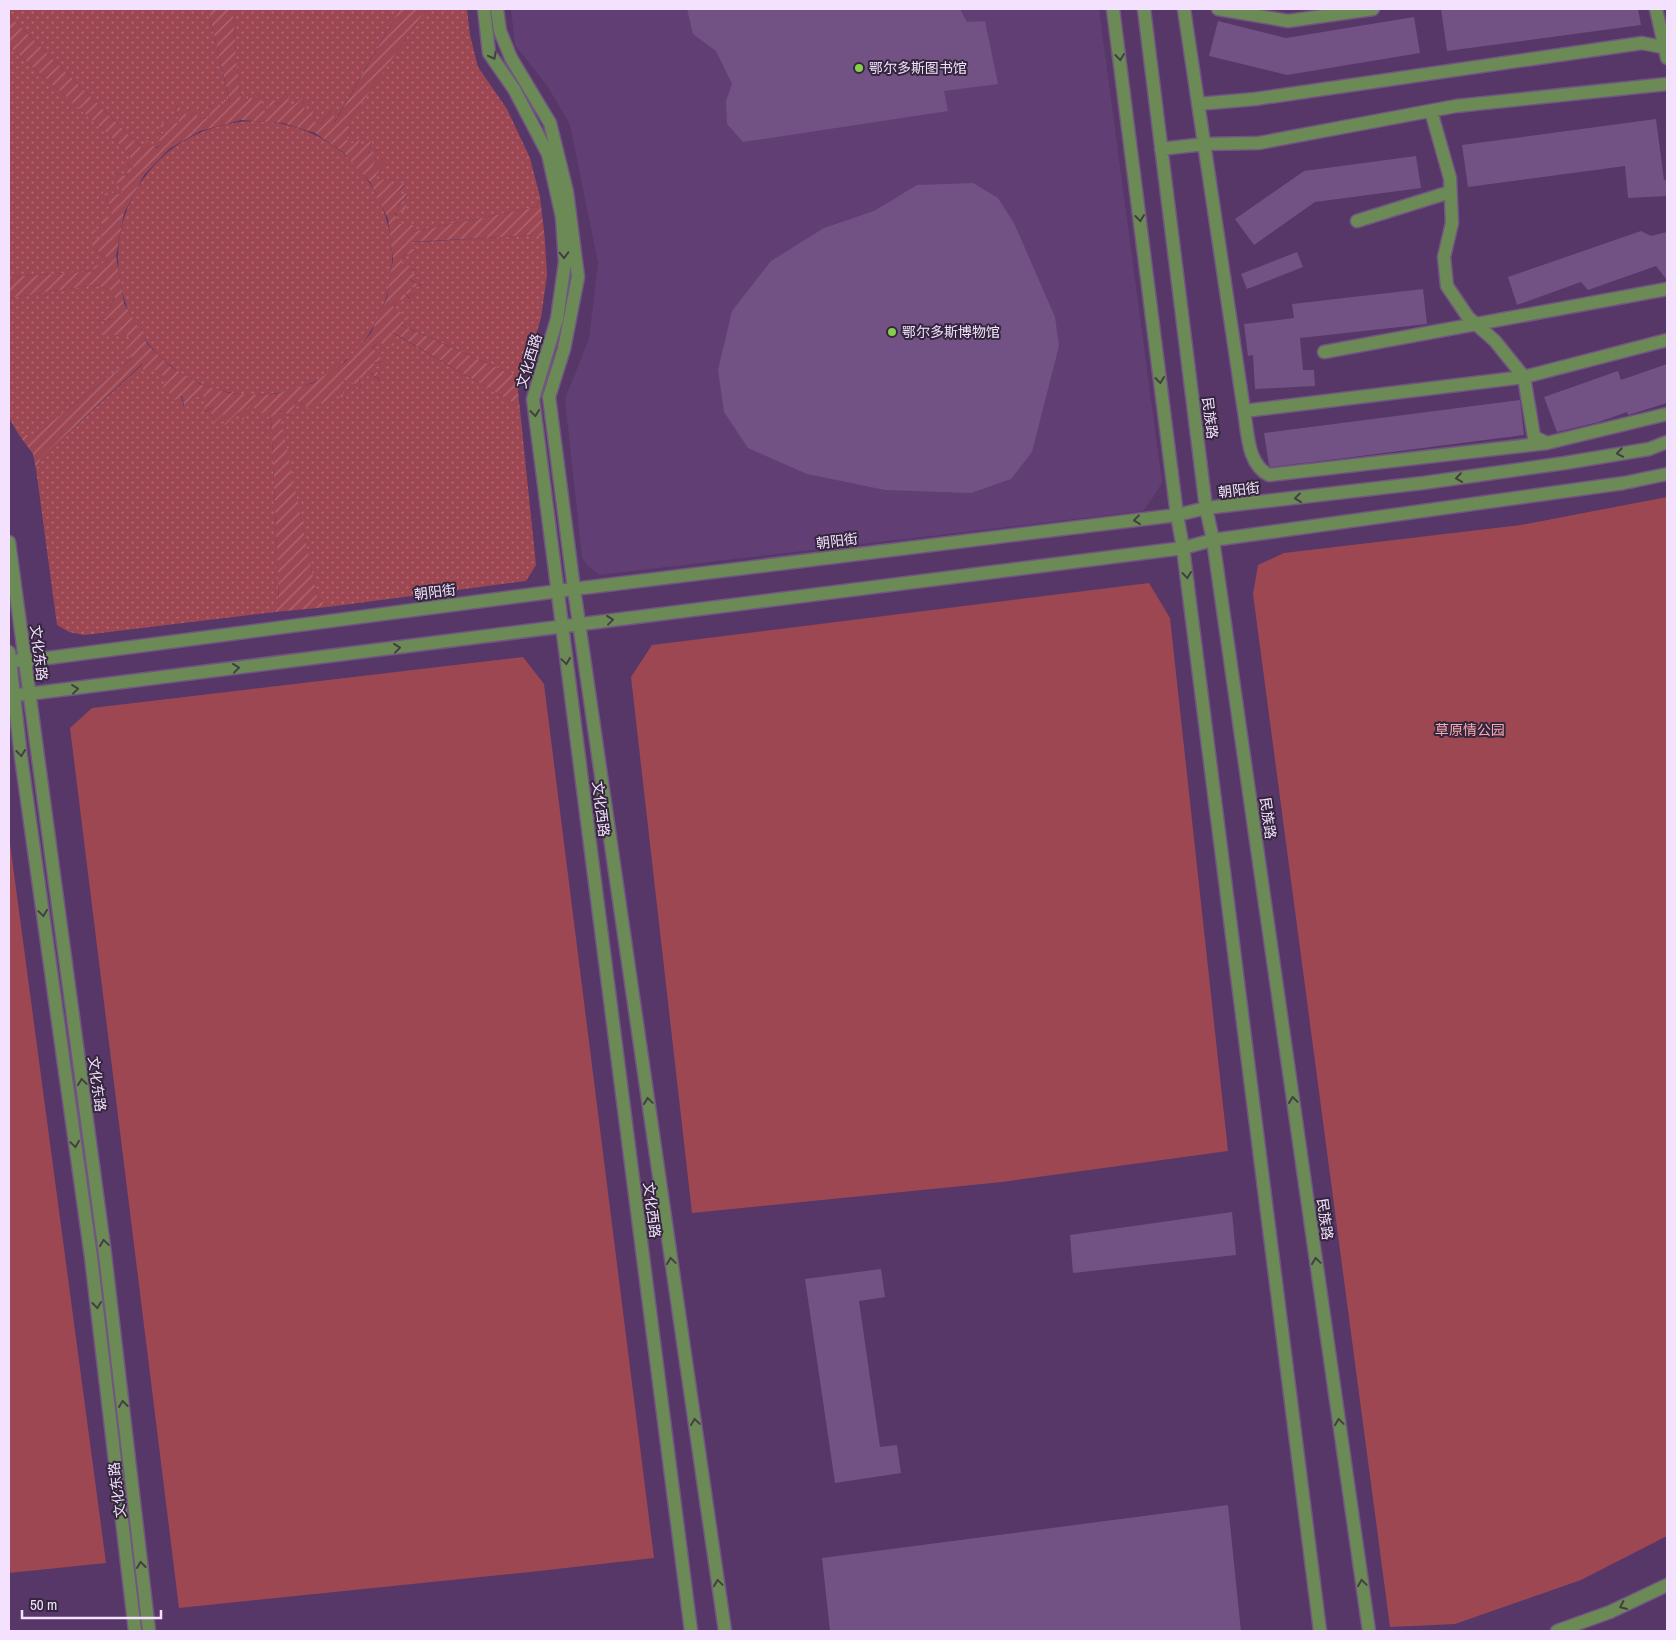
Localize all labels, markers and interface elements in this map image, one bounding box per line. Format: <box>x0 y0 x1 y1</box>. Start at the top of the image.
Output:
one-way arrow <box>487 51 497 60</box>
one-way arrow <box>1114 53 1124 61</box>
place label: 鄂尔多斯图书馆 <box>869 59 967 77</box>
marker: 鄂尔多斯图书馆 <box>853 62 865 74</box>
one-way arrow <box>1134 215 1145 223</box>
one-way arrow <box>559 251 570 259</box>
place label: 鄂尔多斯博物馆 <box>902 323 1000 341</box>
marker: 鄂尔多斯博物馆 <box>886 326 898 338</box>
street label: 文化西路 <box>512 332 546 390</box>
one-way arrow <box>1154 376 1165 384</box>
street label: 民族路 <box>1199 396 1221 440</box>
one-way arrow <box>529 409 540 417</box>
one-way arrow <box>1616 448 1624 458</box>
one-way arrow <box>1455 472 1463 483</box>
street label: 朝阳街 <box>1217 479 1261 501</box>
one-way arrow <box>1294 492 1302 503</box>
one-way arrow <box>1133 514 1141 524</box>
street label: 朝阳街 <box>815 530 859 552</box>
one-way arrow <box>1181 572 1192 580</box>
street label: 朝阳街 <box>413 581 457 603</box>
one-way arrow <box>606 615 614 625</box>
street label: 文化东路 <box>27 624 51 682</box>
one-way arrow <box>393 643 401 654</box>
one-way arrow <box>560 657 571 665</box>
one-way arrow <box>232 663 240 674</box>
one-way arrow <box>70 684 79 694</box>
park label: 草原情公园 <box>1435 721 1505 739</box>
one-way arrow <box>15 748 25 757</box>
street label: 文化西路 <box>589 780 613 838</box>
street label: 民族路 <box>1256 796 1280 840</box>
one-way arrow <box>37 910 48 918</box>
street label: 文化东路 <box>84 1055 110 1113</box>
one-way arrow <box>77 1077 87 1086</box>
one-way arrow <box>643 1096 654 1104</box>
one-way arrow <box>1288 1096 1299 1104</box>
one-way arrow <box>69 1140 80 1148</box>
street label: 文化西路 <box>640 1181 664 1239</box>
street label: 民族路 <box>1313 1197 1337 1241</box>
one-way arrow <box>99 1238 110 1246</box>
one-way arrow <box>667 1257 677 1266</box>
one-way arrow <box>1311 1257 1322 1265</box>
one-way arrow <box>91 1301 102 1309</box>
one-way arrow <box>118 1400 129 1408</box>
one-way arrow <box>690 1418 700 1427</box>
one-way arrow <box>1334 1418 1345 1426</box>
street label: 文化东路 <box>105 1461 129 1519</box>
one-way arrow <box>136 1561 147 1569</box>
one-way arrow <box>713 1579 724 1587</box>
one-way arrow <box>1357 1579 1368 1587</box>
scale bar <box>22 1588 161 1620</box>
text: 50 m <box>30 1594 57 1615</box>
one-way arrow <box>1619 1600 1628 1610</box>

